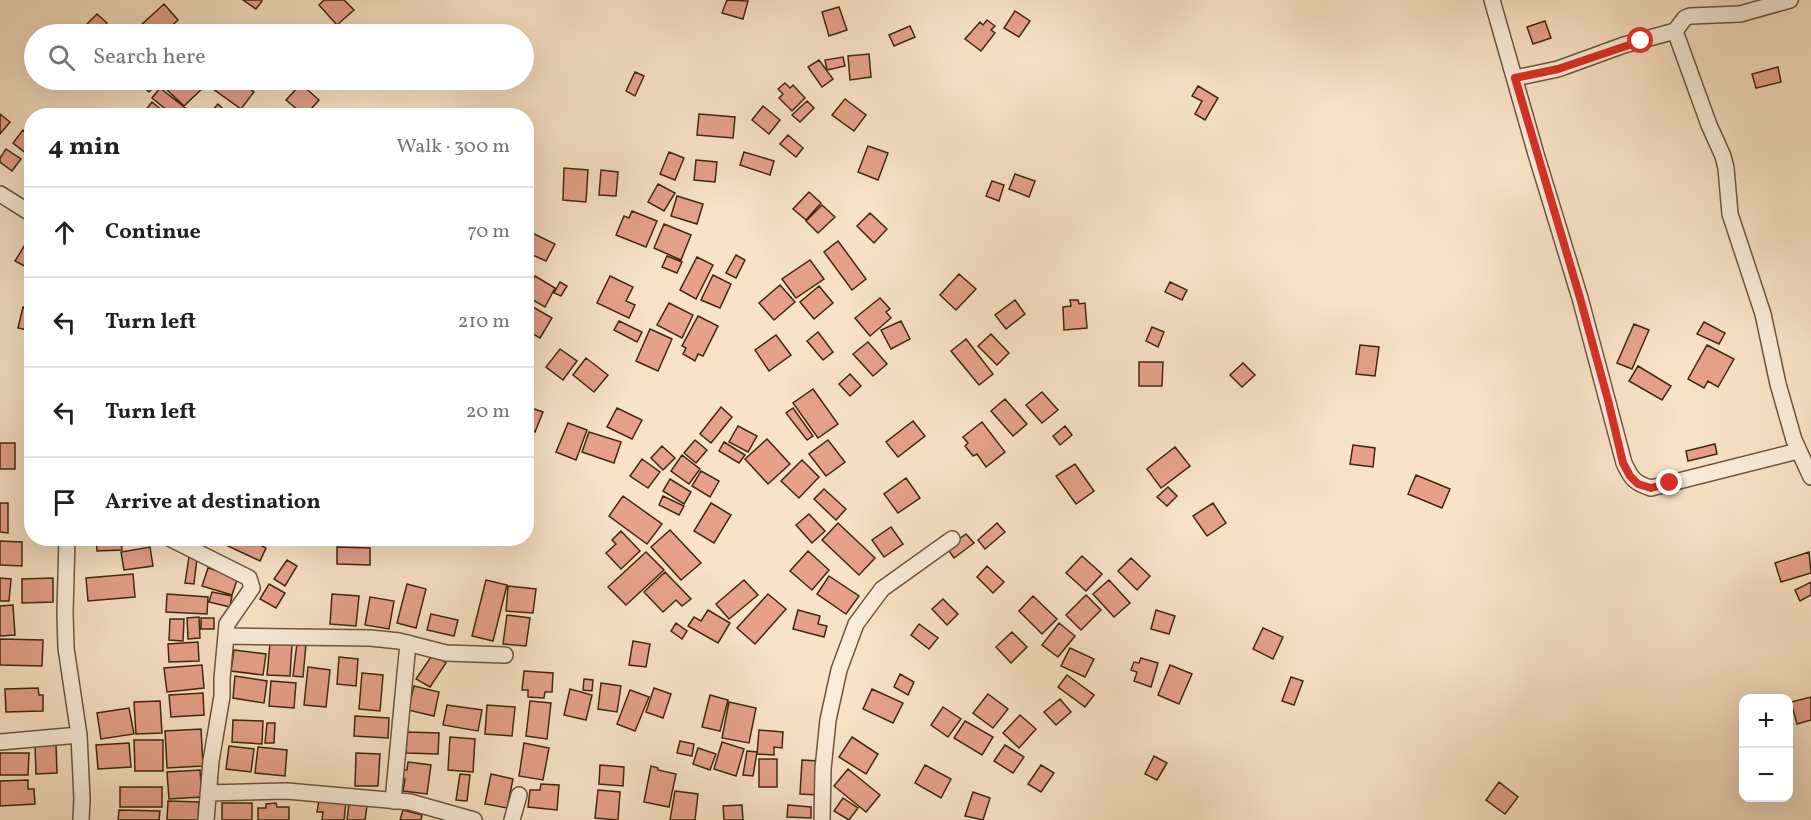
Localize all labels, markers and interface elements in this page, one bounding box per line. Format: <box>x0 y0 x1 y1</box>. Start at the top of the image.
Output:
search box <box>24 24 534 90</box>
route start <box>1627 27 1653 53</box>
icon: search <box>45 41 78 74</box>
text: Search here <box>93 42 206 73</box>
text: 4 min <box>48 129 120 165</box>
text: Walk · 300 m <box>397 133 510 161</box>
icon: ahead <box>48 216 81 249</box>
text: Continue <box>105 217 201 248</box>
text: 70 m <box>467 218 510 246</box>
icon: left <box>48 306 81 339</box>
text: Turn left <box>105 307 196 338</box>
text: 210 m <box>458 308 510 336</box>
icon: left <box>48 396 81 429</box>
text: Turn left <box>105 397 196 428</box>
text: 20 m <box>466 398 510 426</box>
route end <box>1656 469 1682 495</box>
icon: arrive <box>48 486 81 519</box>
text: Arrive at destination <box>105 487 321 518</box>
map controls <box>1739 694 1793 802</box>
button: + <box>1739 694 1793 748</box>
button: − <box>1739 748 1793 802</box>

